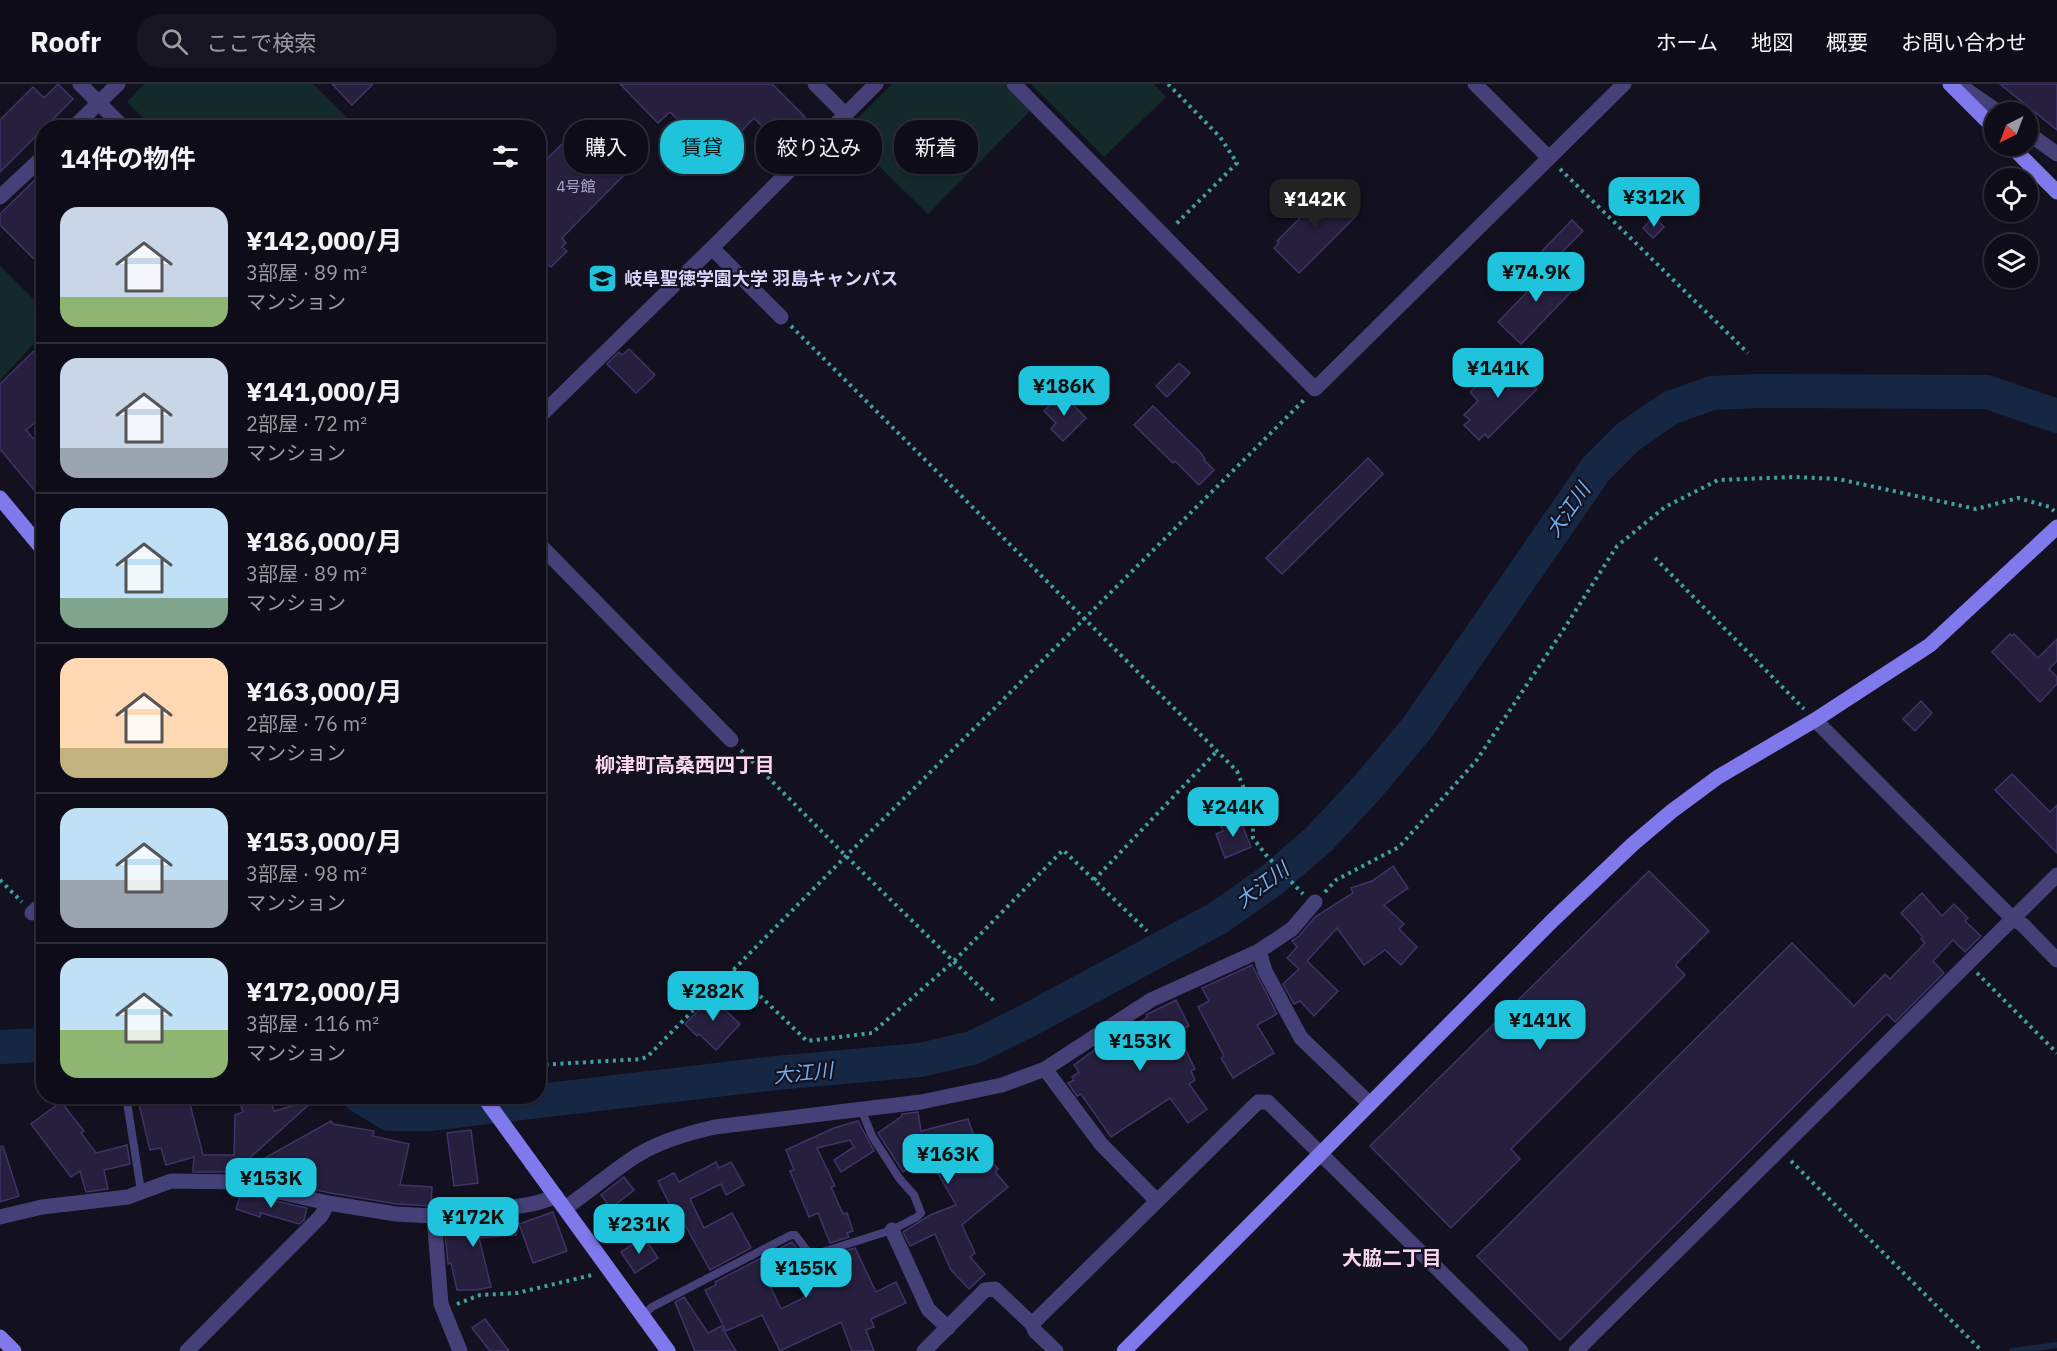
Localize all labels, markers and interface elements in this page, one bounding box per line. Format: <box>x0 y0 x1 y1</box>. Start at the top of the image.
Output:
search box <box>137 14 557 68</box>
text: Roofr <box>30 23 101 60</box>
icon: search <box>158 25 191 58</box>
text: ここで検索 <box>206 28 316 57</box>
text: ホーム <box>1656 28 1718 56</box>
text: 地図 <box>1751 28 1793 56</box>
text: 概要 <box>1826 28 1868 56</box>
text: お問い合わせ <box>1901 28 2027 56</box>
north arrow <box>1984 102 2038 156</box>
map controls <box>1984 102 2038 288</box>
chip: 購入 <box>564 120 648 174</box>
chip: 賃貸 <box>660 120 744 174</box>
chip: 絞り込み <box>756 120 882 174</box>
chip: 新着 <box>894 120 978 174</box>
icon: filters <box>489 140 522 173</box>
text: 14件の物件 <box>60 141 195 175</box>
button: locate <box>1984 168 2038 222</box>
house number: 4号館 <box>556 177 596 196</box>
pin: ¥312K <box>1612 177 1696 228</box>
pin: ¥142K <box>1273 179 1357 230</box>
text: ¥312K <box>1623 183 1685 210</box>
text: ¥142K <box>1284 185 1346 212</box>
text: ¥142,000/月 <box>246 223 403 257</box>
icon: home <box>108 231 180 303</box>
button: layers <box>1984 234 2038 288</box>
pin: ¥74.9K <box>1487 252 1585 303</box>
text: ¥74.9K <box>1501 258 1571 285</box>
text: 3部屋 · 89 m² <box>246 259 367 286</box>
school or university icon: 岐阜聖徳学園大学 羽島キャンパス <box>587 263 619 295</box>
place label: 岐阜聖徳学園大学 羽島キャンパス <box>624 267 898 290</box>
text: マンション <box>246 288 346 315</box>
pin: ¥141K <box>1456 348 1540 399</box>
text: ¥141K <box>1467 354 1529 381</box>
pin: ¥186K <box>1022 366 1106 417</box>
text: ¥186K <box>1033 372 1095 399</box>
text: ¥141,000/月 <box>246 374 403 408</box>
icon: home <box>108 382 180 454</box>
text: 2部屋 · 72 m² <box>246 410 367 437</box>
text: マンション <box>246 439 346 466</box>
water label: 大江川 <box>1539 476 1597 542</box>
text: ¥186,000/月 <box>246 524 403 558</box>
icon: home <box>108 532 180 604</box>
text: 3部屋 · 89 m² <box>246 560 367 587</box>
text: マンション <box>246 589 346 616</box>
text: ¥163,000/月 <box>246 674 403 708</box>
icon: home <box>108 682 180 754</box>
text: 2部屋 · 76 m² <box>246 710 367 737</box>
text: マンション <box>246 739 346 766</box>
district label: 柳津町高桑西四丁目 <box>595 751 775 778</box>
pin: ¥244K <box>1191 787 1275 838</box>
text: ¥244K <box>1202 793 1264 820</box>
text: ¥153,000/月 <box>246 824 403 858</box>
icon: home <box>108 832 180 904</box>
water label: 大江川 <box>1230 855 1295 913</box>
text: 3部屋 · 98 m² <box>246 860 367 887</box>
text: マンション <box>246 889 346 916</box>
pin: ¥282K <box>671 971 755 1022</box>
text: ¥172,000/月 <box>246 974 403 1008</box>
text: ¥282K <box>682 977 744 1004</box>
icon: home <box>108 982 180 1054</box>
pin: ¥141K <box>1498 1000 1582 1051</box>
text: ¥141K <box>1509 1006 1571 1033</box>
text: 3部屋 · 116 m² <box>246 1010 379 1037</box>
pin: ¥153K <box>1098 1021 1182 1072</box>
text: ¥153K <box>1109 1027 1171 1054</box>
text: マンション <box>246 1039 346 1066</box>
water label: 大江川 <box>772 1056 836 1089</box>
pin: ¥163K <box>906 1134 990 1185</box>
text: ¥163K <box>917 1140 979 1167</box>
pin: ¥153K <box>229 1158 313 1209</box>
text: ¥153K <box>240 1164 302 1191</box>
pin: ¥172K <box>431 1197 515 1248</box>
text: ¥172K <box>442 1203 504 1230</box>
pin: ¥231K <box>597 1204 681 1255</box>
text: ¥231K <box>608 1210 670 1237</box>
district label: 大脇二丁目 <box>1342 1244 1442 1271</box>
pin: ¥155K <box>764 1248 848 1299</box>
text: ¥155K <box>775 1254 837 1281</box>

